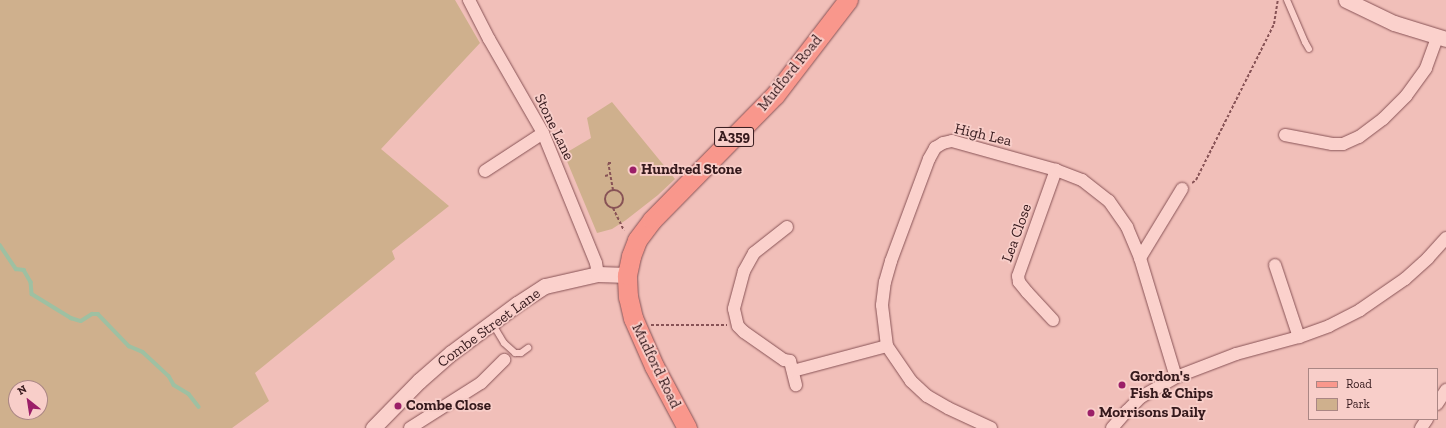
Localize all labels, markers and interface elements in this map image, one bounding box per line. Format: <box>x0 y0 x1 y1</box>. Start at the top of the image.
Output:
street label: Mudford Road <box>754 32 826 114</box>
street label: Stone Lane <box>530 91 578 163</box>
street label: High Lea <box>953 120 1013 150</box>
road number: A359 <box>714 125 754 149</box>
place label: Hundred Stone <box>641 161 742 179</box>
marker: Hundred Stone <box>628 165 638 175</box>
street label: Lea Close <box>998 201 1036 265</box>
street label: Combe Street Lane <box>434 285 544 371</box>
street label: Mudford Road <box>628 321 684 411</box>
place label: Gordon's Fish & Chips <box>1130 367 1213 402</box>
legend <box>1308 368 1438 420</box>
text: Road <box>1346 377 1372 391</box>
north arrow <box>8 380 48 420</box>
marker: Gordon's Fish & Chips <box>1117 380 1127 390</box>
text: N <box>15 382 29 398</box>
place label: Combe Close <box>406 397 491 415</box>
text: Park <box>1346 397 1370 411</box>
marker: Combe Close <box>393 401 403 411</box>
place label: Morrisons Daily <box>1099 404 1206 422</box>
marker: Morrisons Daily <box>1086 408 1096 418</box>

